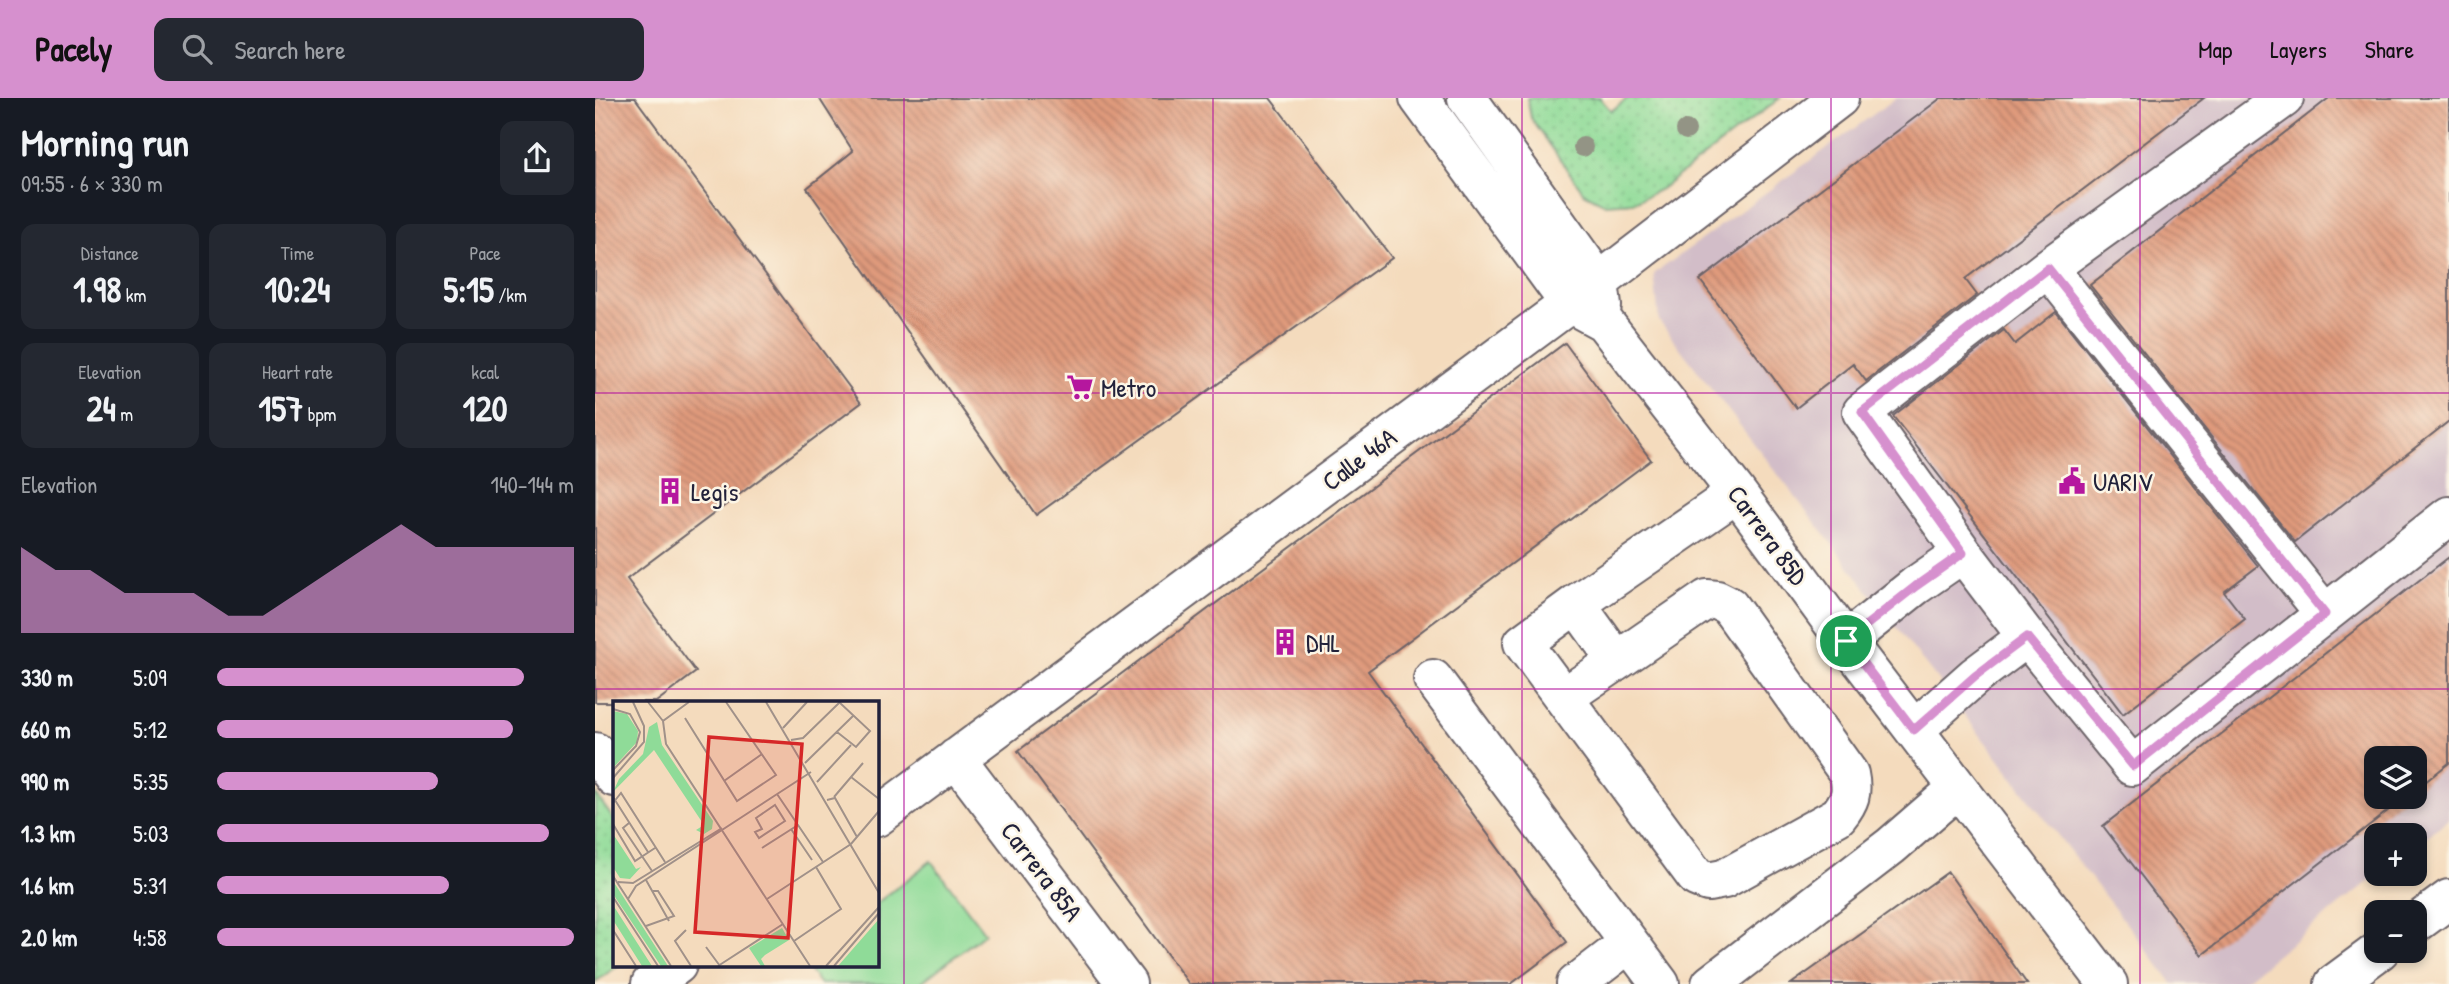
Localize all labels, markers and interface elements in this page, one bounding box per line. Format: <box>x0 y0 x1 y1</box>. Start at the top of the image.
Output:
search box <box>154 18 644 81</box>
text: Pacely <box>35 27 112 71</box>
icon: search <box>178 30 216 68</box>
text: Search here <box>234 32 346 67</box>
text: Map <box>2198 33 2232 65</box>
text: Layers <box>2270 33 2327 65</box>
text: Share <box>2365 33 2414 65</box>
text: Morning run <box>21 116 189 168</box>
button: share <box>500 121 574 195</box>
text: 09:55 · 6 × 330 m <box>21 168 163 199</box>
text: Distance <box>81 240 139 266</box>
text: Time <box>281 240 314 266</box>
text: Pace <box>469 240 501 266</box>
text: 1.98 <box>73 266 121 313</box>
text: 10:24 <box>264 266 331 313</box>
text: 5:15 <box>443 266 494 313</box>
text: km <box>121 282 147 308</box>
text: /km <box>494 282 527 308</box>
text: Elevation <box>78 359 141 385</box>
text: Heart rate <box>262 359 333 385</box>
text: kcal <box>471 359 499 385</box>
place label: Metro <box>1101 370 1156 405</box>
supermarket icon: Metro <box>1065 372 1095 402</box>
text: 24 <box>86 385 116 432</box>
text: 157 <box>258 385 303 432</box>
text: 120 <box>463 385 508 432</box>
text: m <box>116 401 133 427</box>
text: bpm <box>303 401 337 427</box>
street label: Calle 46A <box>1315 419 1404 498</box>
place label: UARIV <box>2093 464 2153 499</box>
public building icon: UARIV <box>2057 466 2087 496</box>
text: Elevation <box>21 469 97 500</box>
text: 140–144 m <box>491 469 574 500</box>
place label: Legis <box>691 474 738 509</box>
building icon: Legis <box>655 476 685 506</box>
street label: Carrera 85D <box>1720 478 1817 593</box>
pin <box>1816 611 1876 671</box>
icon: arrive <box>1827 622 1865 660</box>
place label: DHL <box>1306 625 1340 660</box>
building icon: DHL <box>1270 627 1300 657</box>
text: 330 m <box>21 662 73 693</box>
text: 5:09 <box>133 662 167 693</box>
inset map <box>613 701 879 967</box>
text: 660 m <box>21 714 71 745</box>
text: 5:12 <box>133 714 167 745</box>
map controls <box>2364 746 2427 963</box>
button: layers <box>2364 746 2427 809</box>
text: 990 m <box>21 766 69 797</box>
text: 5:35 <box>133 766 168 797</box>
street label: Carrera 85A <box>993 814 1091 928</box>
text: 1.3 km <box>21 818 75 849</box>
text: 5:03 <box>133 818 169 849</box>
button: + <box>2364 823 2427 886</box>
text: 1.6 km <box>21 870 74 901</box>
text: 5:31 <box>133 870 167 901</box>
button: − <box>2364 900 2427 963</box>
text: 2.0 km <box>21 922 77 953</box>
text: 4:58 <box>133 922 167 953</box>

